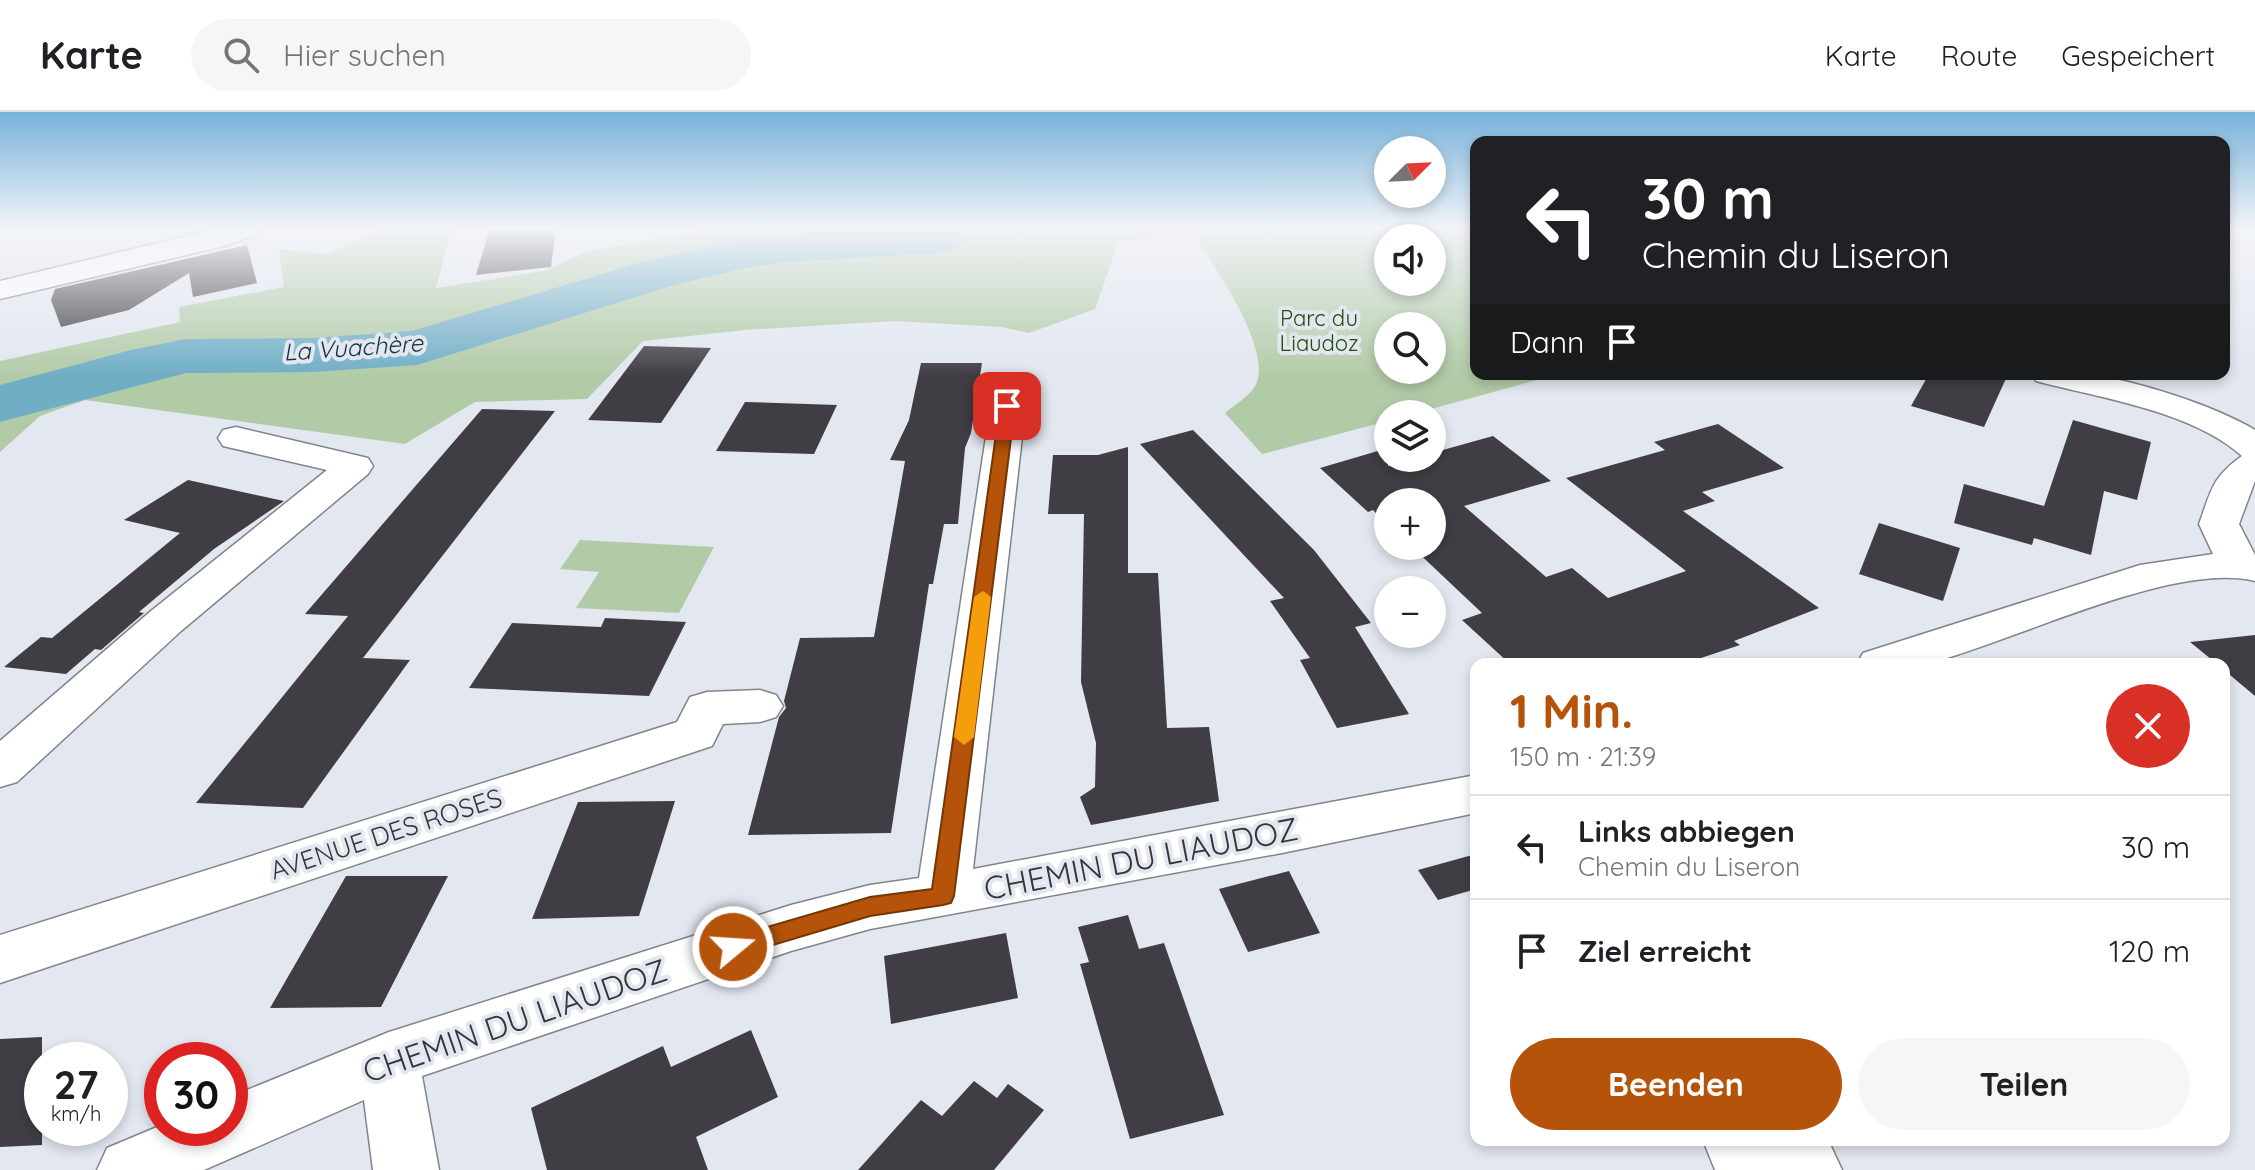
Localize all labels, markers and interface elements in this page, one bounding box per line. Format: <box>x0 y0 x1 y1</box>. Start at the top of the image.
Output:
search box <box>191 19 751 91</box>
text: Karte <box>40 31 143 79</box>
icon: search <box>219 33 263 77</box>
text: Hier suchen <box>283 36 446 74</box>
text: Karte <box>1825 38 1897 73</box>
text: Route <box>1941 38 2017 73</box>
text: Gespeichert <box>2061 38 2215 73</box>
north arrow <box>1374 136 1446 208</box>
map controls <box>1374 136 1446 648</box>
text: 30 m <box>1642 163 1774 233</box>
icon: left <box>1510 168 1614 272</box>
button: sound <box>1374 224 1446 296</box>
text: Chemin du Liseron <box>1642 232 1950 277</box>
park label: Parc du Liaudoz <box>1280 304 1358 357</box>
button: search <box>1374 312 1446 384</box>
icon: arrive <box>1600 320 1644 364</box>
text: Dann <box>1510 323 1584 361</box>
water label: La Vuachère <box>282 327 425 367</box>
pin <box>973 372 1041 440</box>
icon: arrive <box>985 384 1029 428</box>
button: layers <box>1374 400 1446 472</box>
button: + <box>1374 488 1446 560</box>
button: − <box>1374 576 1446 648</box>
text: 1 Min. <box>1510 680 1633 740</box>
button: close <box>2106 684 2190 768</box>
text: 150 m · 21:39 <box>1510 740 1656 773</box>
street label: AVENUE DES ROSES <box>266 780 506 887</box>
street label: CHEMIN DU LIAUDOZ <box>980 808 1301 908</box>
text: Links abbiegen <box>1578 812 1795 850</box>
icon: left <box>1510 825 1554 869</box>
text: 30 m <box>2121 828 2190 866</box>
text: Chemin du Liseron <box>1578 850 1800 883</box>
position arrow <box>691 905 775 989</box>
icon: arrive <box>1510 929 1554 973</box>
text: Ziel erreicht <box>1578 932 1752 970</box>
text: 120 m <box>2109 932 2190 970</box>
street label: CHEMIN DU LIAUDOZ <box>357 949 672 1091</box>
button: Beenden <box>1510 1038 1842 1130</box>
button: Teilen <box>1858 1038 2190 1130</box>
speed limit sign: 30 <box>144 1042 248 1146</box>
text: 27 <box>54 1059 98 1109</box>
text: km/h <box>51 1101 101 1126</box>

